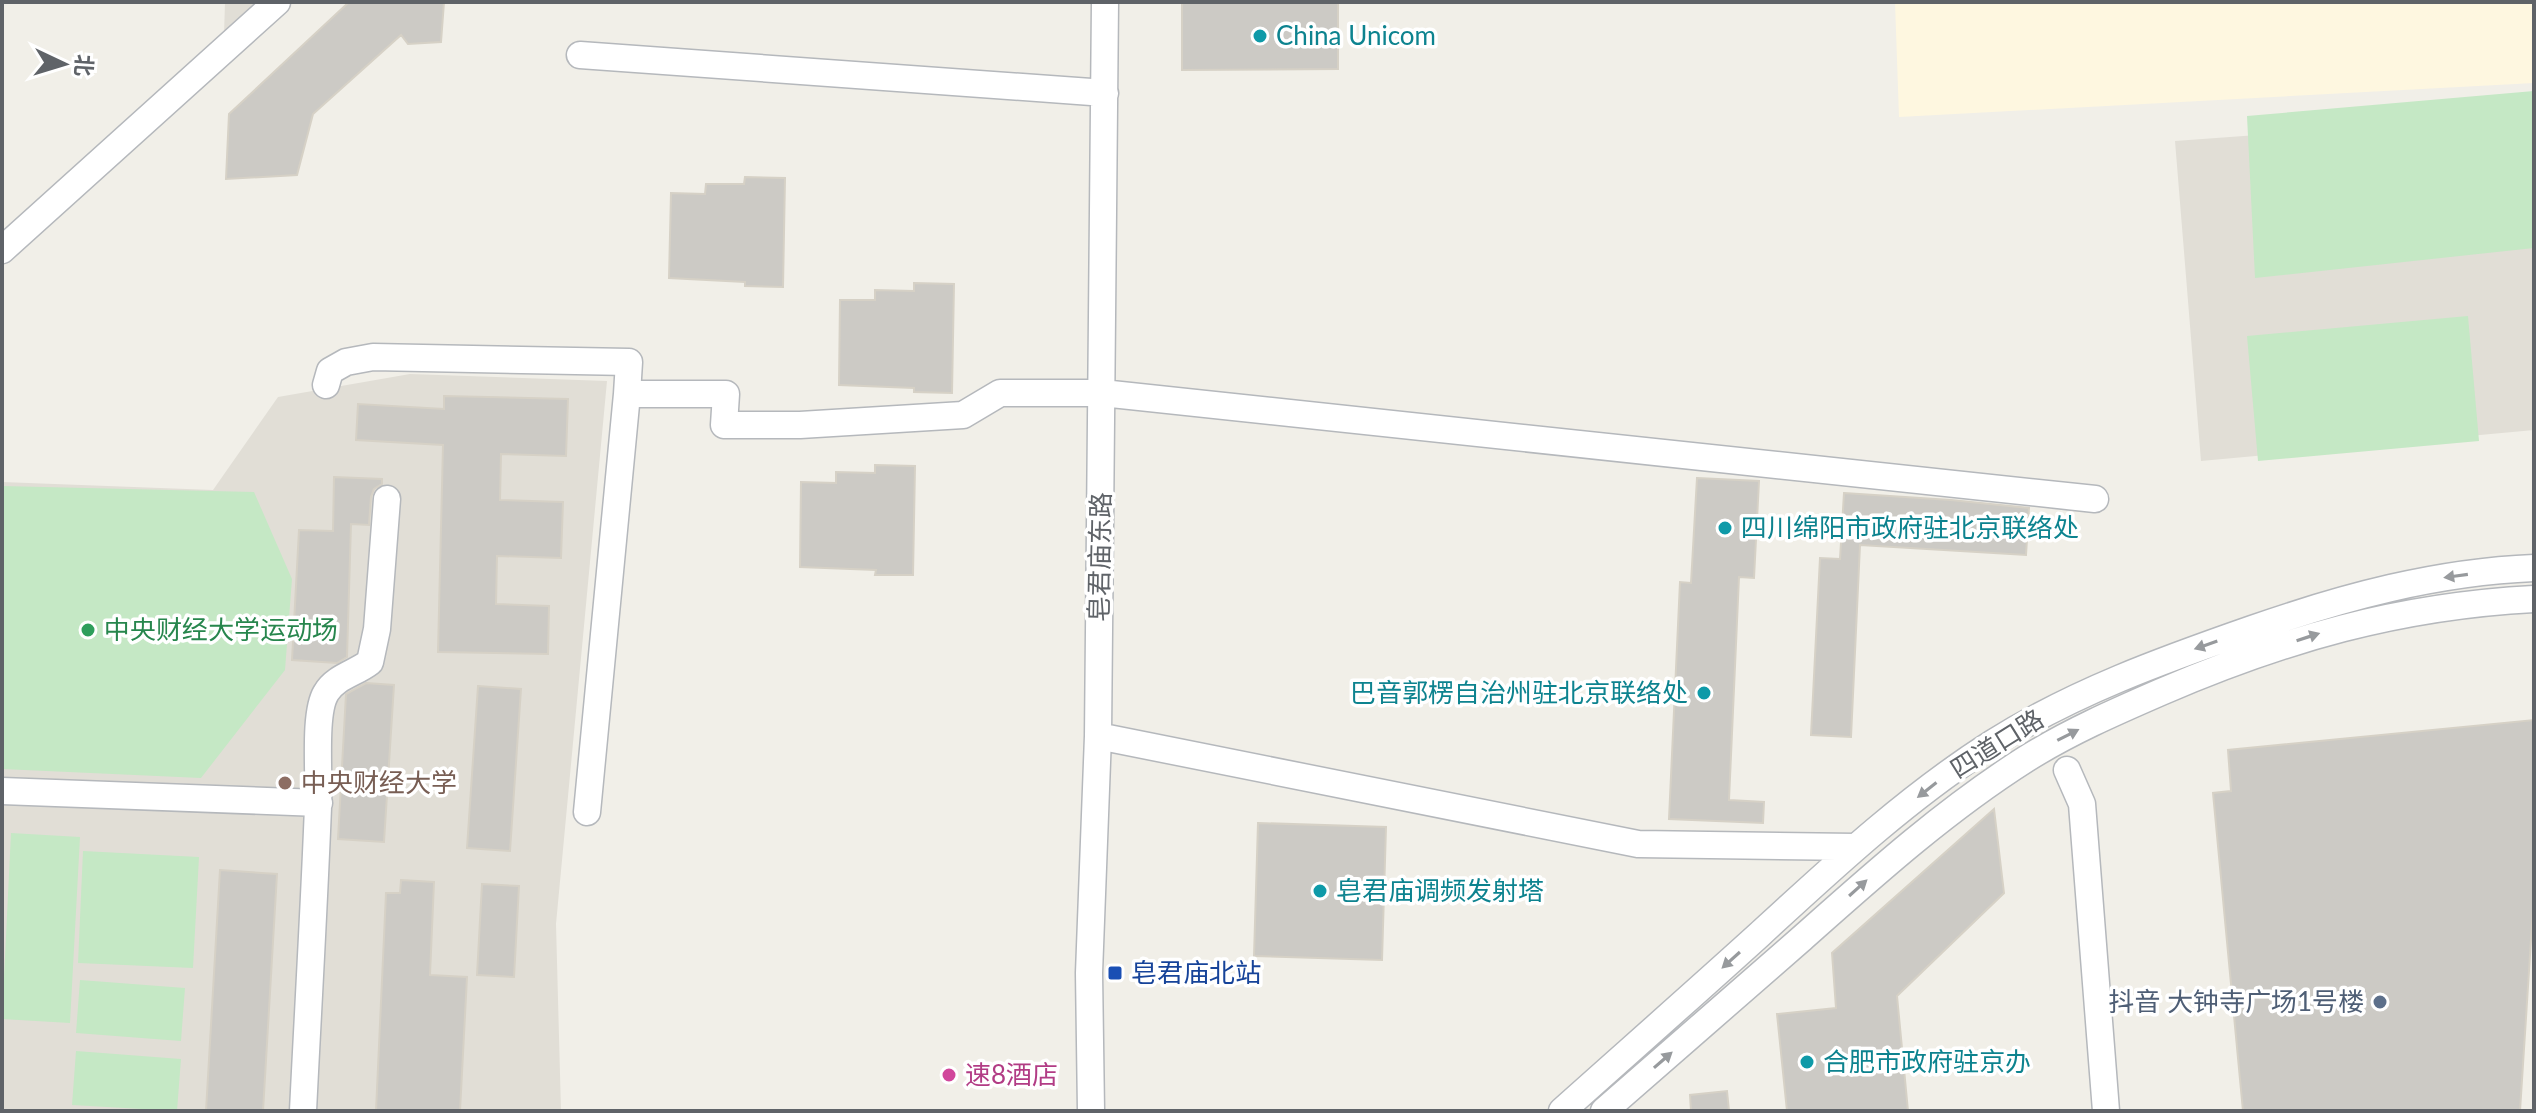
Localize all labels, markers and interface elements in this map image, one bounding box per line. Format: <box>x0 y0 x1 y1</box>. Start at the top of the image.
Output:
place label: China Unicom <box>1276 19 1436 51</box>
north arrow <box>24 24 104 104</box>
marker: China Unicom <box>1251 27 1269 45</box>
text: 北 <box>70 54 99 77</box>
street label: 皂君庙东路 <box>1082 492 1116 622</box>
place label: 四川绵阳市政府驻北京联络处 <box>1741 511 2079 543</box>
marker: 四川绵阳市政府驻北京联络处 <box>1716 519 1734 537</box>
one-way arrow <box>2444 570 2469 583</box>
place label: 中央财经大学运动场 <box>104 613 338 645</box>
marker: 中央财经大学运动场 <box>79 621 97 639</box>
one-way arrow <box>2296 630 2320 642</box>
one-way arrow <box>2194 639 2218 652</box>
place label: 巴音郭楞自治州驻北京联络处 <box>1350 676 1688 708</box>
marker: 巴音郭楞自治州驻北京联络处 <box>1695 684 1713 702</box>
street label: 四道口路 <box>1944 702 2049 784</box>
one-way arrow <box>2056 729 2079 742</box>
place label: 中央财经大学 <box>301 766 457 798</box>
marker: 中央财经大学 <box>276 774 294 792</box>
one-way arrow <box>1917 781 1937 797</box>
place label: 皂君庙调频发射塔 <box>1336 874 1544 906</box>
one-way arrow <box>1848 879 1867 897</box>
marker: 皂君庙调频发射塔 <box>1311 882 1329 900</box>
one-way arrow <box>1721 951 1741 969</box>
place label: 皂君庙北站 <box>1131 956 1261 988</box>
marker: 皂君庙北站 <box>1106 964 1124 982</box>
place label: 抖音 大钟寺广场1号楼 <box>2108 985 2364 1017</box>
marker: 抖音 大钟寺广场1号楼 <box>2371 993 2389 1011</box>
place label: 合肥市政府驻京办 <box>1823 1045 2031 1077</box>
one-way arrow <box>1653 1051 1672 1069</box>
marker: 合肥市政府驻京办 <box>1798 1053 1816 1071</box>
place label: 速8酒店 <box>965 1058 1058 1090</box>
marker: 速8酒店 <box>940 1066 958 1084</box>

